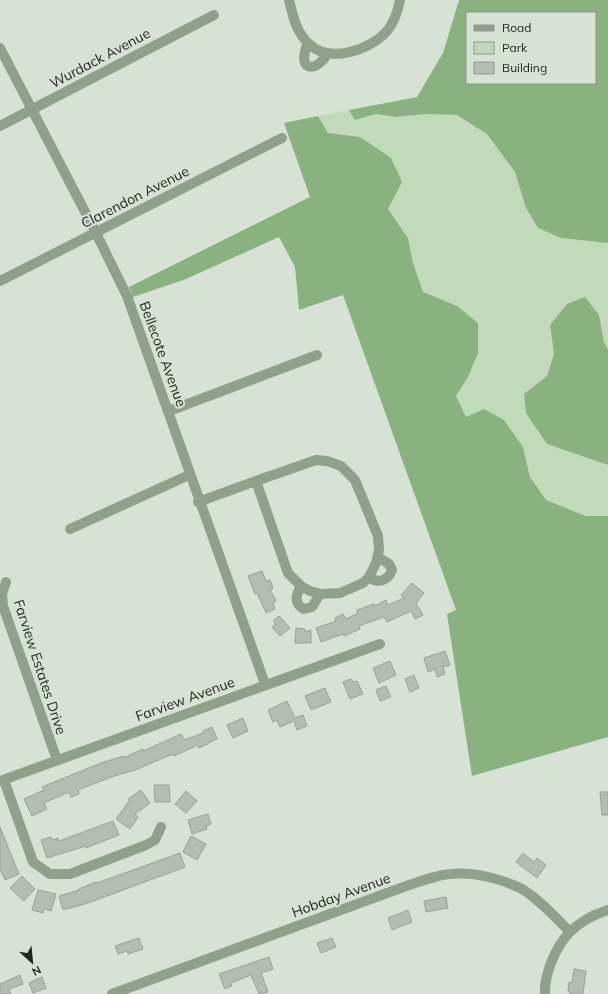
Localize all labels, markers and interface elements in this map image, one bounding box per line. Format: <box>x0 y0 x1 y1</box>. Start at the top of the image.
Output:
legend <box>466 12 596 84</box>
text: Road <box>502 20 531 35</box>
street label: Wurdack Avenue <box>47 24 153 92</box>
text: Park <box>502 40 528 55</box>
text: Building <box>502 60 547 75</box>
street label: Clarendon Avenue <box>78 162 192 232</box>
street label: Bellecote Avenue <box>136 299 190 409</box>
street label: Farview Estates Drive <box>10 597 70 737</box>
street label: Farview Avenue <box>133 673 237 725</box>
street label: Hobday Avenue <box>289 869 393 921</box>
north arrow <box>12 942 52 982</box>
text: N <box>30 963 43 979</box>

